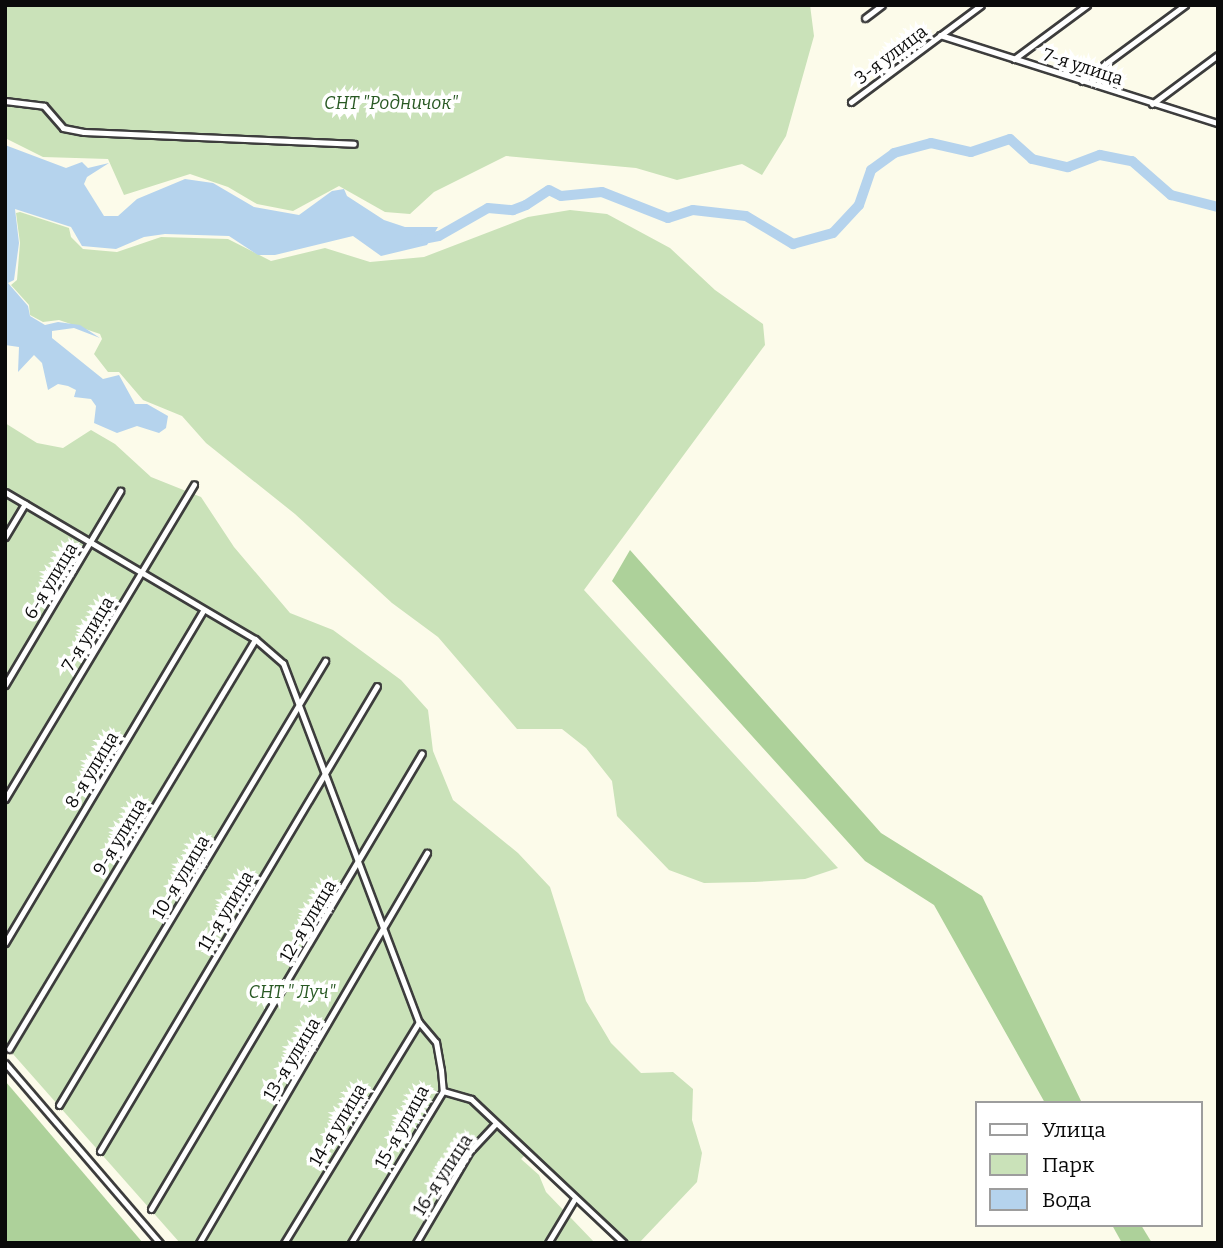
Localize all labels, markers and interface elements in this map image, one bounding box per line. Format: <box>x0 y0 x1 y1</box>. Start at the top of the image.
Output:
street label: 3-я улица <box>851 21 931 89</box>
street label: 7-я улица <box>1040 44 1126 90</box>
park label: СНТ "Родничок" <box>324 92 458 114</box>
street label: 6-я улица <box>20 539 82 623</box>
street label: 7-я улица <box>57 593 119 675</box>
street label: 8-я улица <box>61 728 123 812</box>
street label: 9-я улица <box>89 795 151 879</box>
street label: 10-я улица <box>148 831 214 923</box>
street label: 11-я улица <box>194 867 258 955</box>
street label: 12-я улица <box>275 876 341 966</box>
park label: СНТ " Луч" <box>249 981 335 1003</box>
street label: 13-я улица <box>259 1014 325 1104</box>
street label: 14-я улица <box>305 1080 371 1170</box>
street label: 15-я улица <box>370 1082 434 1172</box>
legend <box>974 1101 1202 1227</box>
text: Улица <box>1042 1117 1106 1143</box>
street label: 16-я улица <box>409 1130 477 1220</box>
text: Парк <box>1042 1152 1094 1178</box>
text: Вода <box>1042 1187 1091 1213</box>

